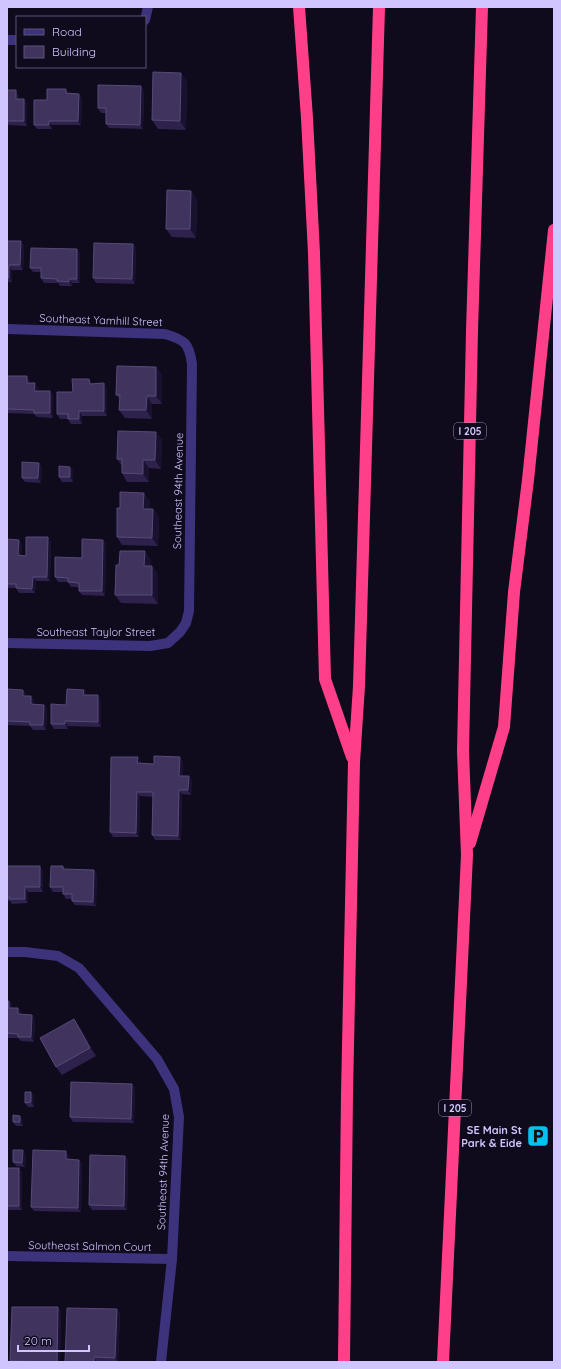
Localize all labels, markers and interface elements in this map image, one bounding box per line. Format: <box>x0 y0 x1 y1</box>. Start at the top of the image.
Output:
legend <box>16 16 146 68</box>
text: Road <box>52 24 82 39</box>
text: Building <box>52 44 96 59</box>
street label: Southeast Yamhill Street <box>39 311 163 329</box>
road number: I 205 <box>454 423 486 439</box>
street label: Southeast 94th Avenue <box>170 433 186 549</box>
street label: Southeast Taylor Street <box>37 625 156 639</box>
road number: I 205 <box>439 1100 471 1116</box>
street label: Southeast 94th Avenue <box>154 1114 172 1230</box>
place label: SE Main St Park & Eide <box>461 1123 523 1150</box>
parking icon: SE Main St Park & Eide <box>525 1123 551 1149</box>
street label: Southeast Salmon Court <box>28 1238 152 1254</box>
scale bar <box>18 1327 89 1353</box>
text: 20 m <box>24 1333 52 1348</box>

